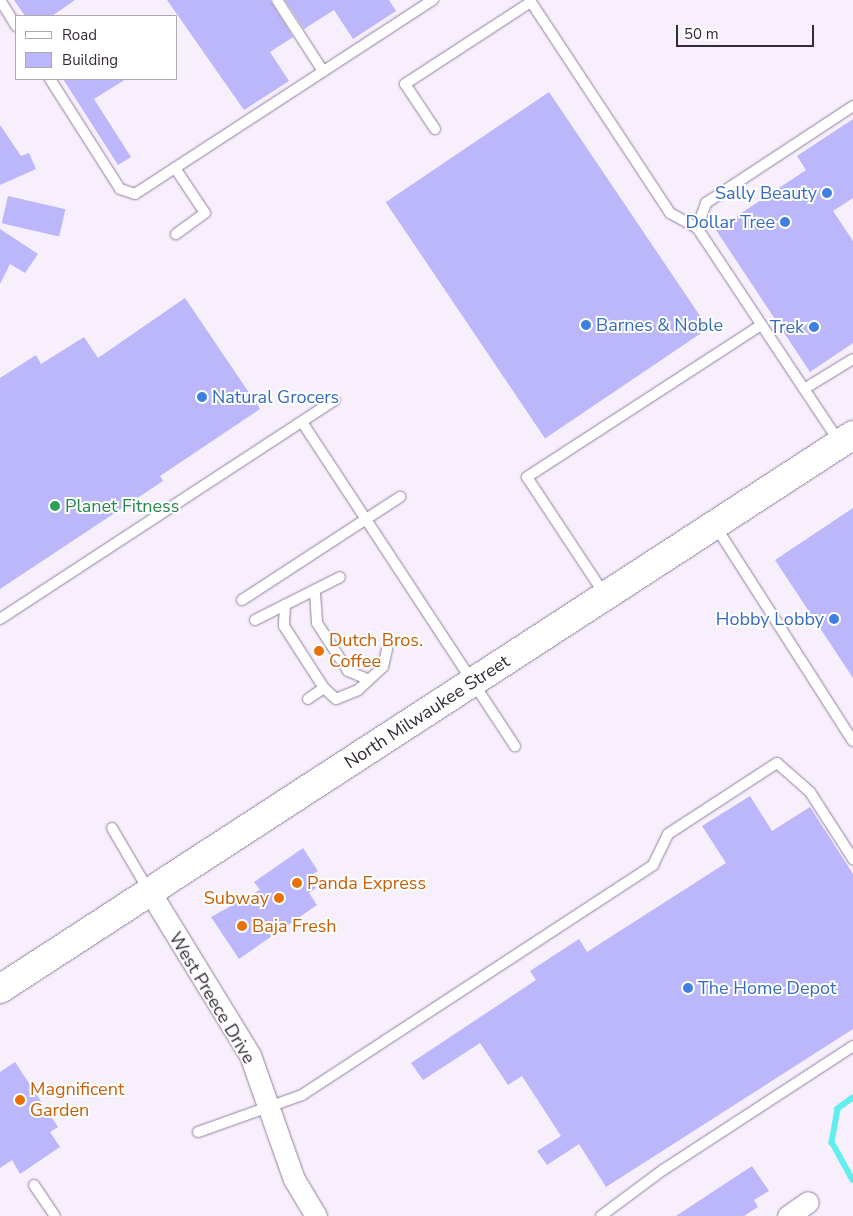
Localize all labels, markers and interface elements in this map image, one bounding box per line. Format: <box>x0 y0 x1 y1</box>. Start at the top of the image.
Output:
legend <box>15 15 178 80</box>
scale bar <box>678 15 816 47</box>
text: 50 m <box>684 24 719 44</box>
text: Road <box>62 25 97 45</box>
text: Building <box>62 50 118 70</box>
place label: Sally Beauty <box>715 182 817 204</box>
marker: Sally Beauty <box>821 187 833 199</box>
place label: Dollar Tree <box>685 211 775 233</box>
marker: Dollar Tree <box>779 216 791 228</box>
place label: Barnes & Noble <box>596 314 723 336</box>
place label: Trek <box>770 316 804 338</box>
marker: Barnes & Noble <box>580 319 592 331</box>
marker: Trek <box>808 321 820 333</box>
place label: Natural Grocers <box>212 386 339 408</box>
marker: Natural Grocers <box>196 391 208 403</box>
place label: Planet Fitness <box>65 495 179 517</box>
marker: Planet Fitness <box>49 500 61 512</box>
place label: Hobby Lobby <box>716 608 824 630</box>
marker: Hobby Lobby <box>828 613 840 625</box>
place label: Dutch Bros. Coffee <box>329 630 423 672</box>
marker: Dutch Bros. Coffee <box>313 645 325 657</box>
street label: North Milwaukee Street <box>340 651 514 773</box>
place label: Panda Express <box>307 872 426 894</box>
marker: Panda Express <box>291 877 303 889</box>
place label: Subway <box>204 887 269 909</box>
marker: Subway <box>273 892 285 904</box>
place label: Baja Fresh <box>252 915 337 937</box>
marker: Baja Fresh <box>236 920 248 932</box>
street label: West Preece Drive <box>164 928 260 1068</box>
place label: The Home Depot <box>698 977 836 999</box>
marker: The Home Depot <box>682 982 694 994</box>
place label: Magnificent Garden <box>30 1079 124 1122</box>
marker: Magnificent Garden <box>14 1094 26 1106</box>

